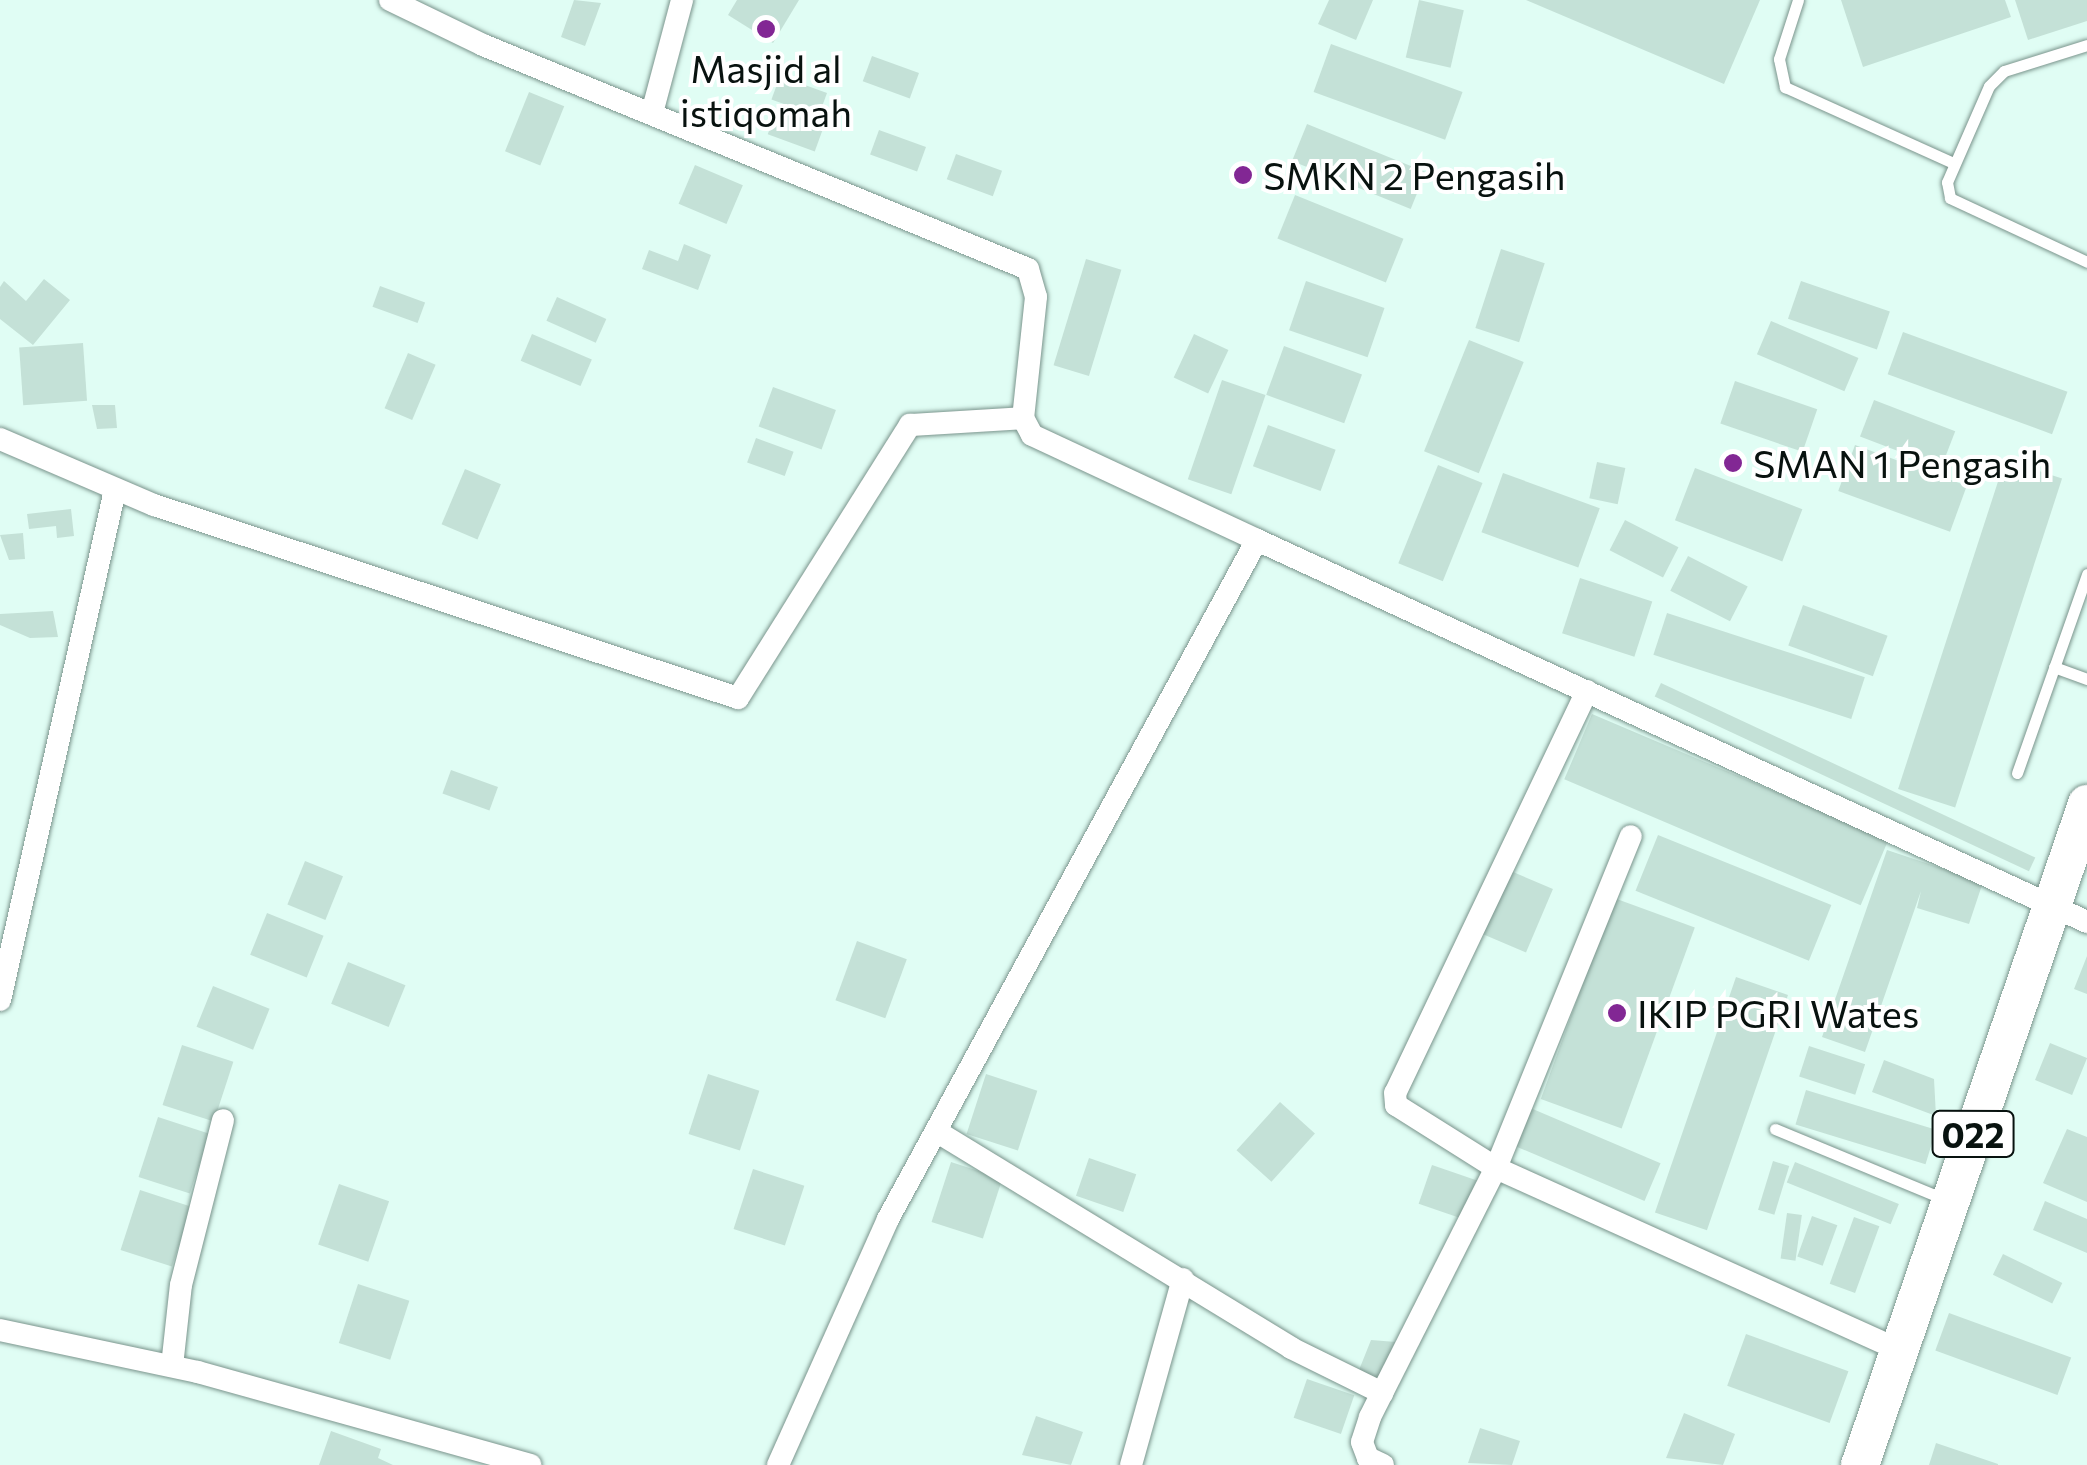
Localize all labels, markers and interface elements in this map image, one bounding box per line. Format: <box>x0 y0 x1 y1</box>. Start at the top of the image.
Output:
marker: Masjid al istiqomah <box>755 18 777 40</box>
place label: Masjid al istiqomah <box>680 45 852 134</box>
place label: SMKN 2 Pengasih <box>1263 152 1565 198</box>
marker: SMKN 2 Pengasih <box>1232 164 1254 186</box>
place label: SMAN 1 Pengasih <box>1753 440 2051 486</box>
marker: SMAN 1 Pengasih <box>1722 452 1744 474</box>
place label: IKIP PGRI Wates <box>1637 990 1919 1036</box>
marker: IKIP PGRI Wates <box>1606 1002 1628 1024</box>
road number: 022 <box>1930 1104 2016 1164</box>

